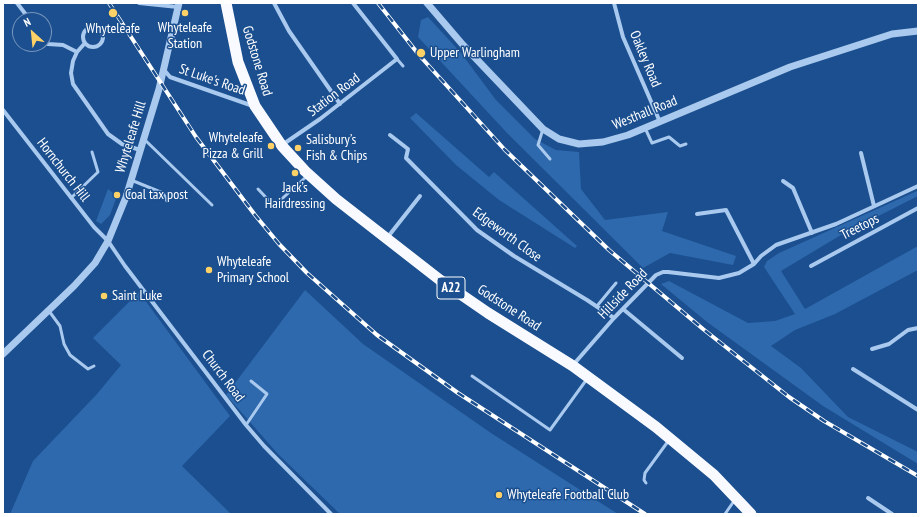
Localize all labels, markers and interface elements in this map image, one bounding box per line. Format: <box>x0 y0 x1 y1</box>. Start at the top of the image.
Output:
marker: Whyteleafe <box>107 7 119 19</box>
marker: Whyteleafe Station <box>180 8 190 18</box>
north arrow <box>12 12 52 52</box>
text: N <box>21 15 33 30</box>
place label: Whyteleafe Station <box>158 20 212 52</box>
place label: Whyteleafe <box>86 21 140 37</box>
street label: Godstone Road <box>238 24 276 98</box>
street label: Oakley Road <box>626 28 664 90</box>
place label: Upper Warlingham <box>430 45 520 61</box>
marker: Upper Warlingham <box>415 47 427 59</box>
street label: St Luke's Road <box>177 61 247 99</box>
street label: Station Road <box>304 70 364 120</box>
street label: Westhall Road <box>610 92 680 134</box>
street label: Whyteleafe Hill <box>112 99 150 175</box>
place label: Whyteleafe Pizza & Grill <box>203 130 263 162</box>
place label: Salisbury’s Fish & Chips <box>306 132 367 164</box>
street label: Hornchurch Hill <box>33 135 93 205</box>
marker: Whyteleafe Pizza & Grill <box>266 141 276 151</box>
marker: Salisbury’s Fish & Chips <box>293 143 303 153</box>
marker: Jack’s Hairdressing <box>290 168 300 178</box>
place label: Jack’s Hairdressing <box>265 180 325 212</box>
place label: Coal tax post <box>125 187 188 203</box>
marker: Coal tax post <box>112 190 122 200</box>
street label: Edgeworth Close <box>469 204 545 266</box>
street label: Treetops <box>838 210 882 244</box>
place label: Whyteleafe Primary School <box>217 254 289 286</box>
marker: Whyteleafe Primary School <box>204 265 214 275</box>
street label: Hillside Road <box>595 265 651 323</box>
road number: A22 <box>437 277 465 299</box>
street label: Godstone Road <box>474 281 544 335</box>
place label: Saint Luke <box>112 288 162 304</box>
marker: Saint Luke <box>99 291 109 301</box>
street label: Church Road <box>198 347 248 405</box>
place label: Whyteleafe Football Club <box>507 487 629 503</box>
marker: Whyteleafe Football Club <box>494 490 504 500</box>

